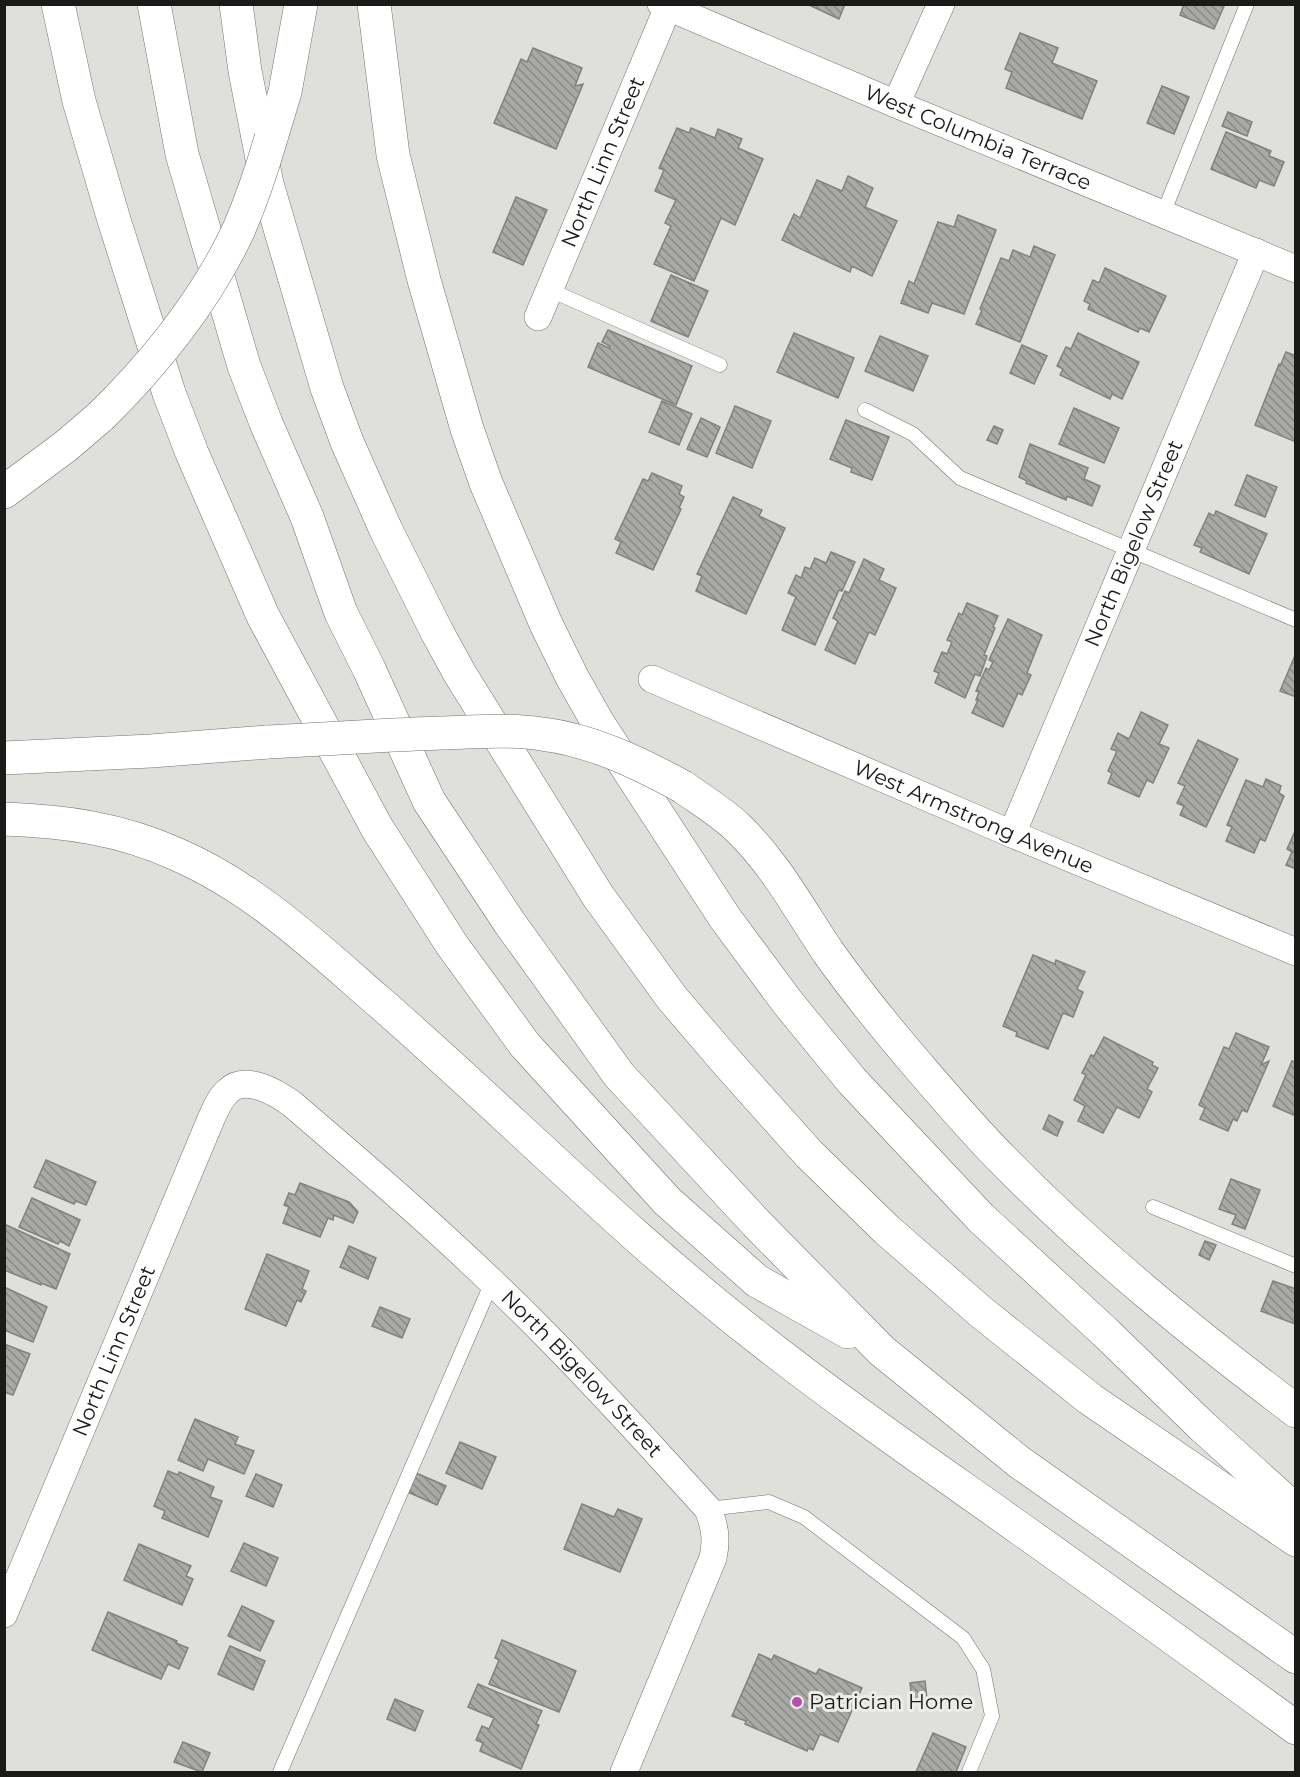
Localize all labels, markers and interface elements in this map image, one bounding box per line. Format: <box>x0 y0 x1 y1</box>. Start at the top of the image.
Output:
street label: North Linn Street <box>556 73 649 251</box>
street label: West Columbia Terrace <box>861 79 1095 195</box>
street label: North Bigelow Street <box>1079 436 1188 650</box>
street label: West Armstrong Avenue <box>850 754 1098 879</box>
street label: North Linn Street <box>67 1262 160 1440</box>
street label: North Bigelow Street <box>496 1285 668 1462</box>
place label: Patrician Home <box>809 1689 973 1714</box>
marker: Patrician Home <box>790 1695 804 1709</box>

